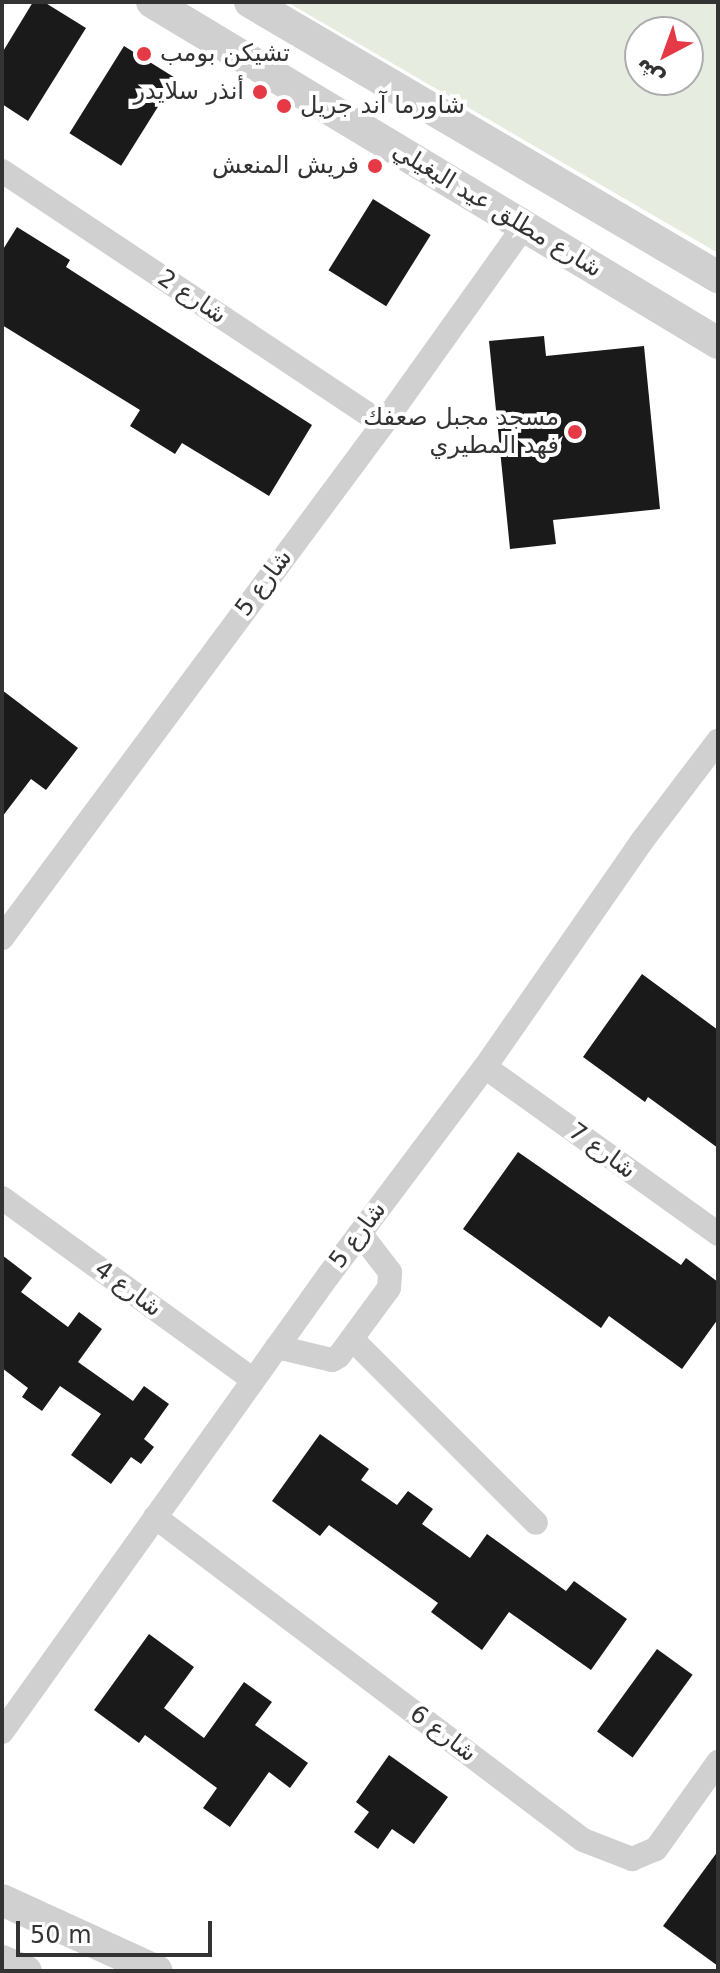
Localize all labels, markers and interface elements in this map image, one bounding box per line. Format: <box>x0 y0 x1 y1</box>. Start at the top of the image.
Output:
north arrow <box>624 16 704 96</box>
place label: تشيكن بومب <box>160 40 290 68</box>
marker: تشيكن بومب <box>135 45 153 63</box>
text: ش <box>630 54 669 92</box>
place label: أنذر سلايدر <box>134 78 244 106</box>
marker: أنذر سلايدر <box>251 83 269 101</box>
place label: شاورما آند جريل <box>300 92 465 120</box>
marker: شاورما آند جريل <box>275 97 293 115</box>
street label: شارع مطلق عيد البغيلي <box>387 136 607 284</box>
place label: فريش المنعش <box>212 152 359 180</box>
marker: فريش المنعش <box>366 157 384 175</box>
street label: شارع 2 <box>152 264 232 330</box>
place label: مسجد مجبل صعفك فهد المطيري <box>363 404 559 460</box>
marker: مسجد مجبل صعفك فهد المطيري <box>566 423 584 441</box>
street label: شارع 5 <box>230 544 298 622</box>
street label: شارع 7 <box>563 1117 641 1185</box>
street label: شارع 5 <box>324 1196 392 1274</box>
street label: شارع 4 <box>89 1255 167 1323</box>
street label: شارع 6 <box>404 1700 482 1768</box>
scale bar <box>20 1905 216 1955</box>
text: 50 m <box>30 1921 92 1949</box>

